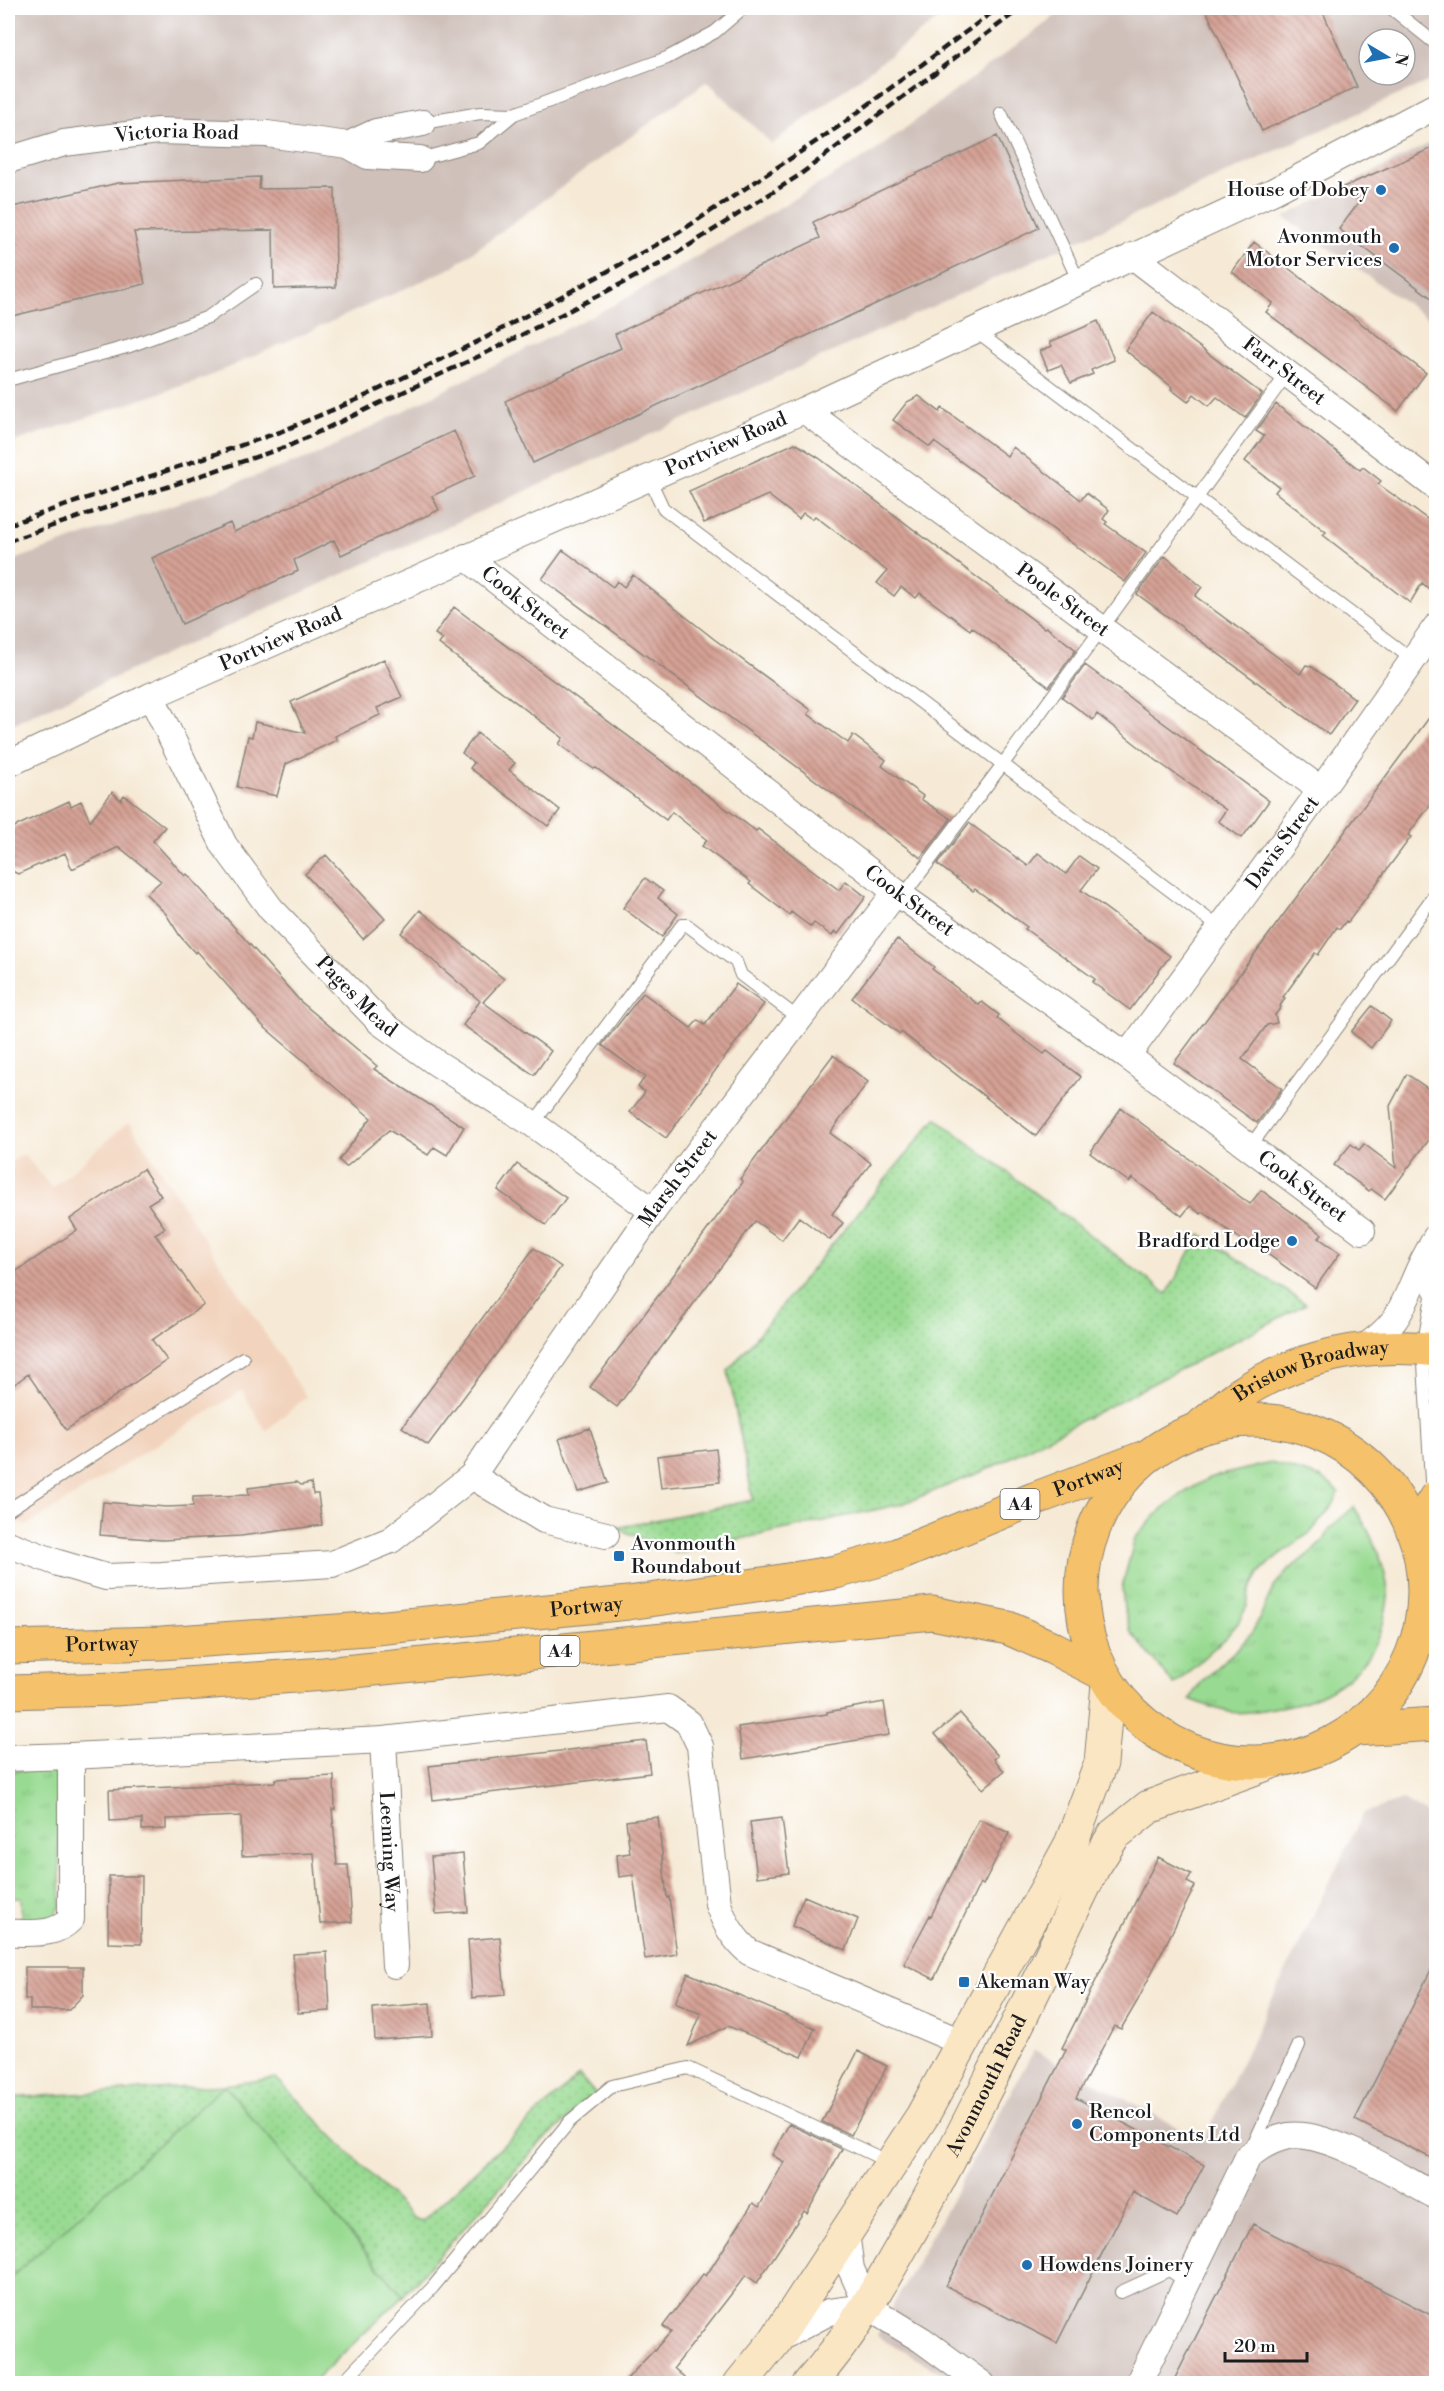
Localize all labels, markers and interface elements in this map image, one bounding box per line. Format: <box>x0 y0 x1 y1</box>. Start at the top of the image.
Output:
north arrow <box>1357 27 1417 87</box>
text: N <box>1390 51 1412 68</box>
street label: Victoria Road <box>112 118 240 149</box>
place label: House of Dobey <box>1227 178 1369 203</box>
marker: House of Dobey <box>1374 183 1388 197</box>
place label: Avonmouth Motor Services <box>1246 225 1382 273</box>
marker: Avonmouth Motor Services <box>1387 241 1401 255</box>
street label: Farr Street <box>1237 331 1331 411</box>
street label: Portview Road <box>661 406 791 482</box>
street label: Poole Street <box>1011 558 1114 643</box>
street label: Cook Street <box>476 561 574 645</box>
street label: Portview Road <box>216 601 346 677</box>
street label: Davis Street <box>1240 791 1325 894</box>
street label: Cook Street <box>859 860 959 942</box>
street label: Pages Mead <box>311 951 403 1043</box>
street label: Marsh Street <box>633 1125 723 1232</box>
street label: Cook Street <box>1253 1145 1352 1228</box>
place label: Bradford Lodge <box>1137 1229 1280 1254</box>
marker: Bradford Lodge <box>1285 1234 1299 1248</box>
street label: Bristow Broadway <box>1228 1335 1390 1408</box>
street label: Portway <box>1050 1453 1128 1503</box>
road number: A4 <box>1000 1489 1040 1519</box>
place label: Avonmouth Roundabout <box>630 1532 742 1580</box>
marker: Avonmouth Roundabout <box>612 1549 626 1563</box>
street label: Portway <box>549 1591 624 1623</box>
street label: Portway <box>65 1631 139 1658</box>
road number: A4 <box>540 1636 580 1666</box>
street label: Leeming Way <box>373 1791 405 1913</box>
place label: Akeman Way <box>975 1970 1091 1995</box>
marker: Akeman Way <box>957 1975 971 1989</box>
street label: Avonmouth Road <box>940 2010 1033 2162</box>
place label: Rencol Components Ltd <box>1089 2100 1240 2148</box>
marker: Rencol Components Ltd <box>1070 2117 1084 2131</box>
place label: Howdens Joinery <box>1039 2253 1194 2278</box>
marker: Howdens Joinery <box>1020 2258 1034 2272</box>
scale bar <box>1225 2325 1308 2363</box>
text: 20 m <box>1234 2335 1276 2358</box>

